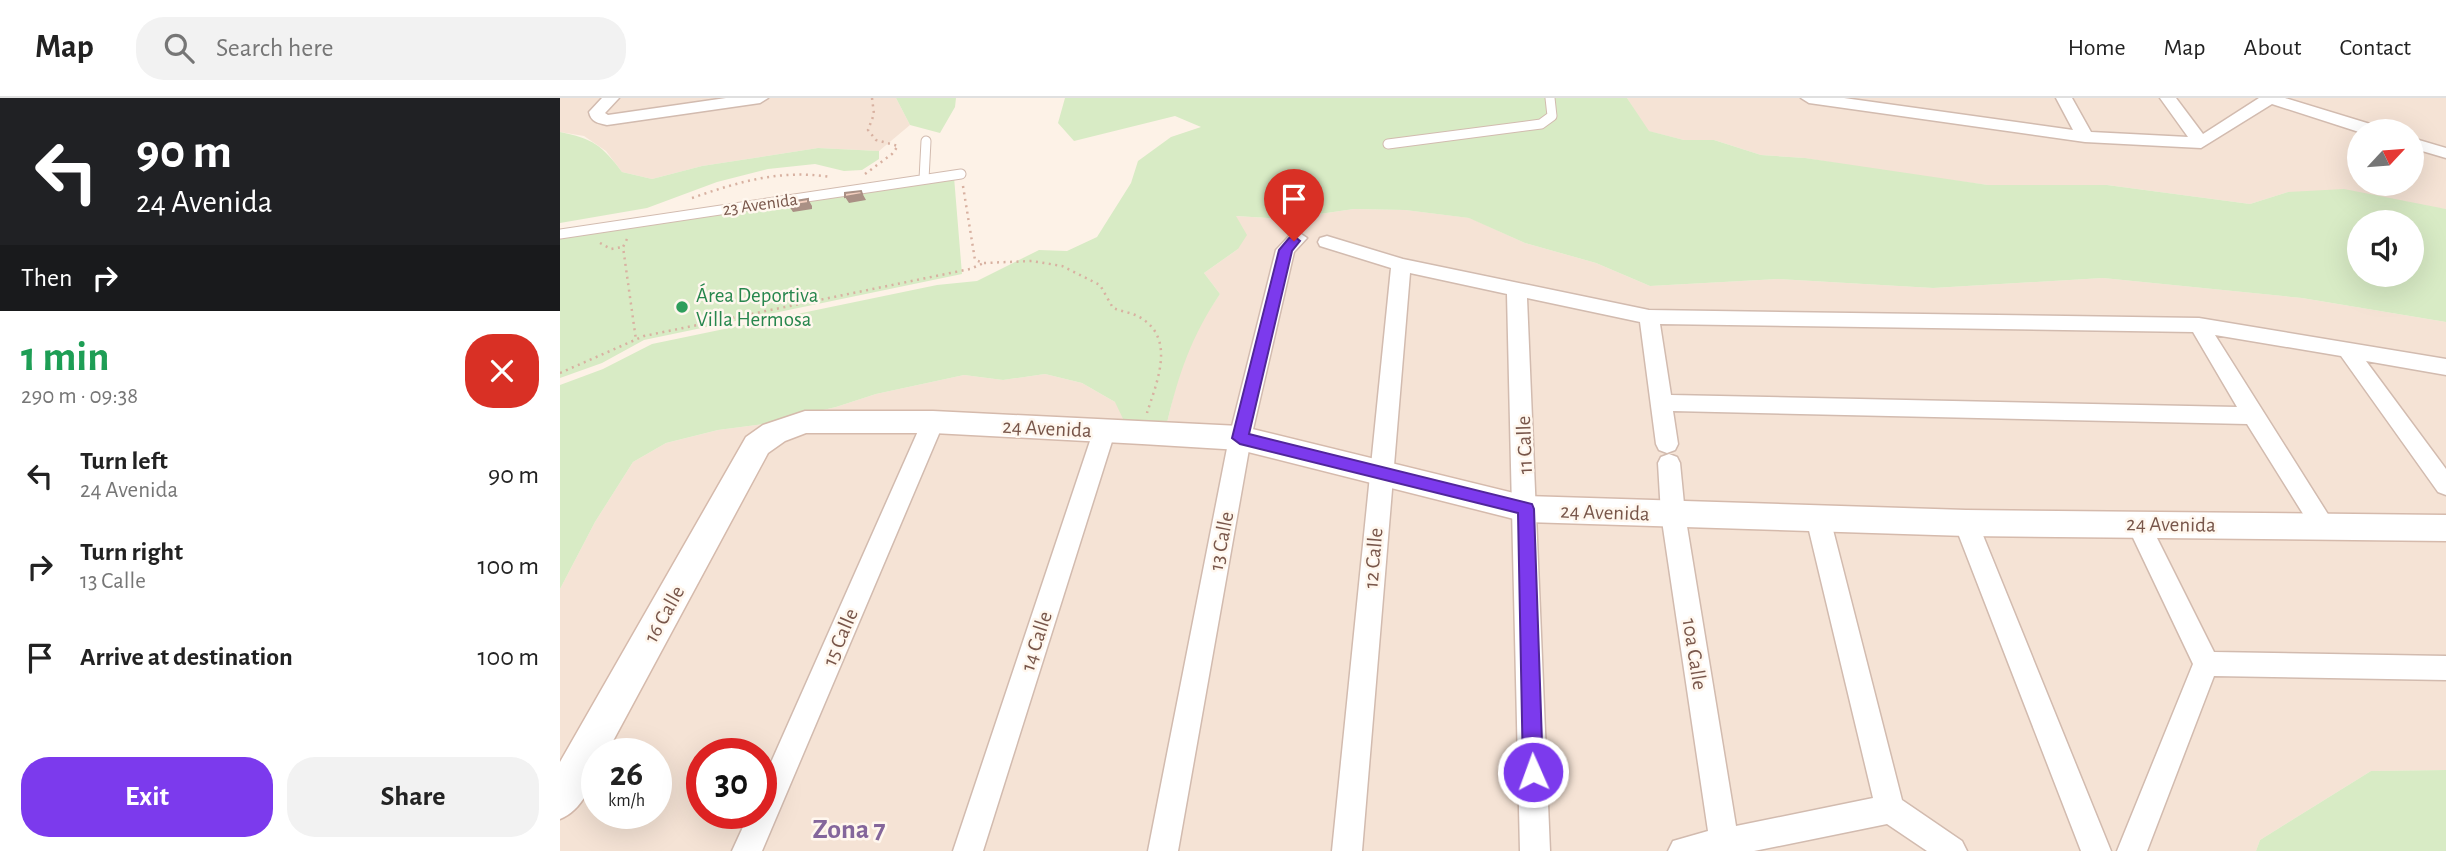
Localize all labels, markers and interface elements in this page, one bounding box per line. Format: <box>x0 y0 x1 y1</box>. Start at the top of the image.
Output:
search box <box>136 17 626 80</box>
icon: search <box>160 29 198 67</box>
text: Map <box>35 31 94 64</box>
text: Search here <box>216 35 334 61</box>
text: Home <box>2068 36 2126 60</box>
text: Map <box>2164 36 2206 60</box>
text: About <box>2244 36 2301 60</box>
text: Contact <box>2339 36 2411 60</box>
north arrow <box>2347 119 2424 196</box>
map controls <box>2347 119 2424 287</box>
icon: left <box>21 126 112 217</box>
text: 90 m <box>136 128 232 177</box>
pin <box>1264 169 1324 241</box>
icon: arrive <box>1275 180 1313 218</box>
text: 24 Avenida <box>136 186 273 218</box>
street label: 23 Avenida <box>721 191 799 219</box>
button: sound <box>2347 210 2424 287</box>
icon: right <box>86 259 124 297</box>
text: Then <box>21 265 72 291</box>
place label: Área Deportiva Villa Hermosa <box>696 283 819 330</box>
marker: Área Deportiva Villa Hermosa <box>674 299 690 315</box>
button: close <box>465 334 539 408</box>
text: 1 min <box>21 336 110 378</box>
text: 290 m · 09:38 <box>21 385 138 408</box>
street label: 11 Calle <box>1513 415 1536 475</box>
street label: 24 Avenida <box>1002 416 1093 441</box>
text: Turn left <box>80 448 168 474</box>
icon: left <box>21 457 59 495</box>
text: 90 m <box>488 462 539 488</box>
text: 24 Avenida <box>80 479 178 502</box>
street label: 24 Avenida <box>1560 500 1650 525</box>
street label: 13 Calle <box>1205 510 1238 573</box>
street label: 24 Avenida <box>2126 513 2216 536</box>
street label: 12 Calle <box>1360 527 1387 589</box>
text: Turn right <box>80 539 183 565</box>
icon: right <box>21 548 59 586</box>
text: 100 m <box>478 553 539 579</box>
text: 13 Calle <box>80 570 146 593</box>
street label: 16 Calle <box>640 582 688 646</box>
street label: 15 Calle <box>819 605 862 669</box>
street label: 14 Calle <box>1017 609 1056 674</box>
street label: 10a Calle <box>1678 617 1711 691</box>
icon: arrive <box>21 639 59 677</box>
text: Arrive at destination <box>80 644 293 670</box>
text: 100 m <box>478 644 539 670</box>
position arrow <box>1496 735 1570 809</box>
speed limit sign: 30 <box>686 738 777 829</box>
button: Exit <box>21 757 273 837</box>
button: Share <box>287 757 539 837</box>
text: 26 <box>610 757 643 792</box>
text: km/h <box>608 792 645 810</box>
district label: Zona 7 <box>812 816 886 844</box>

